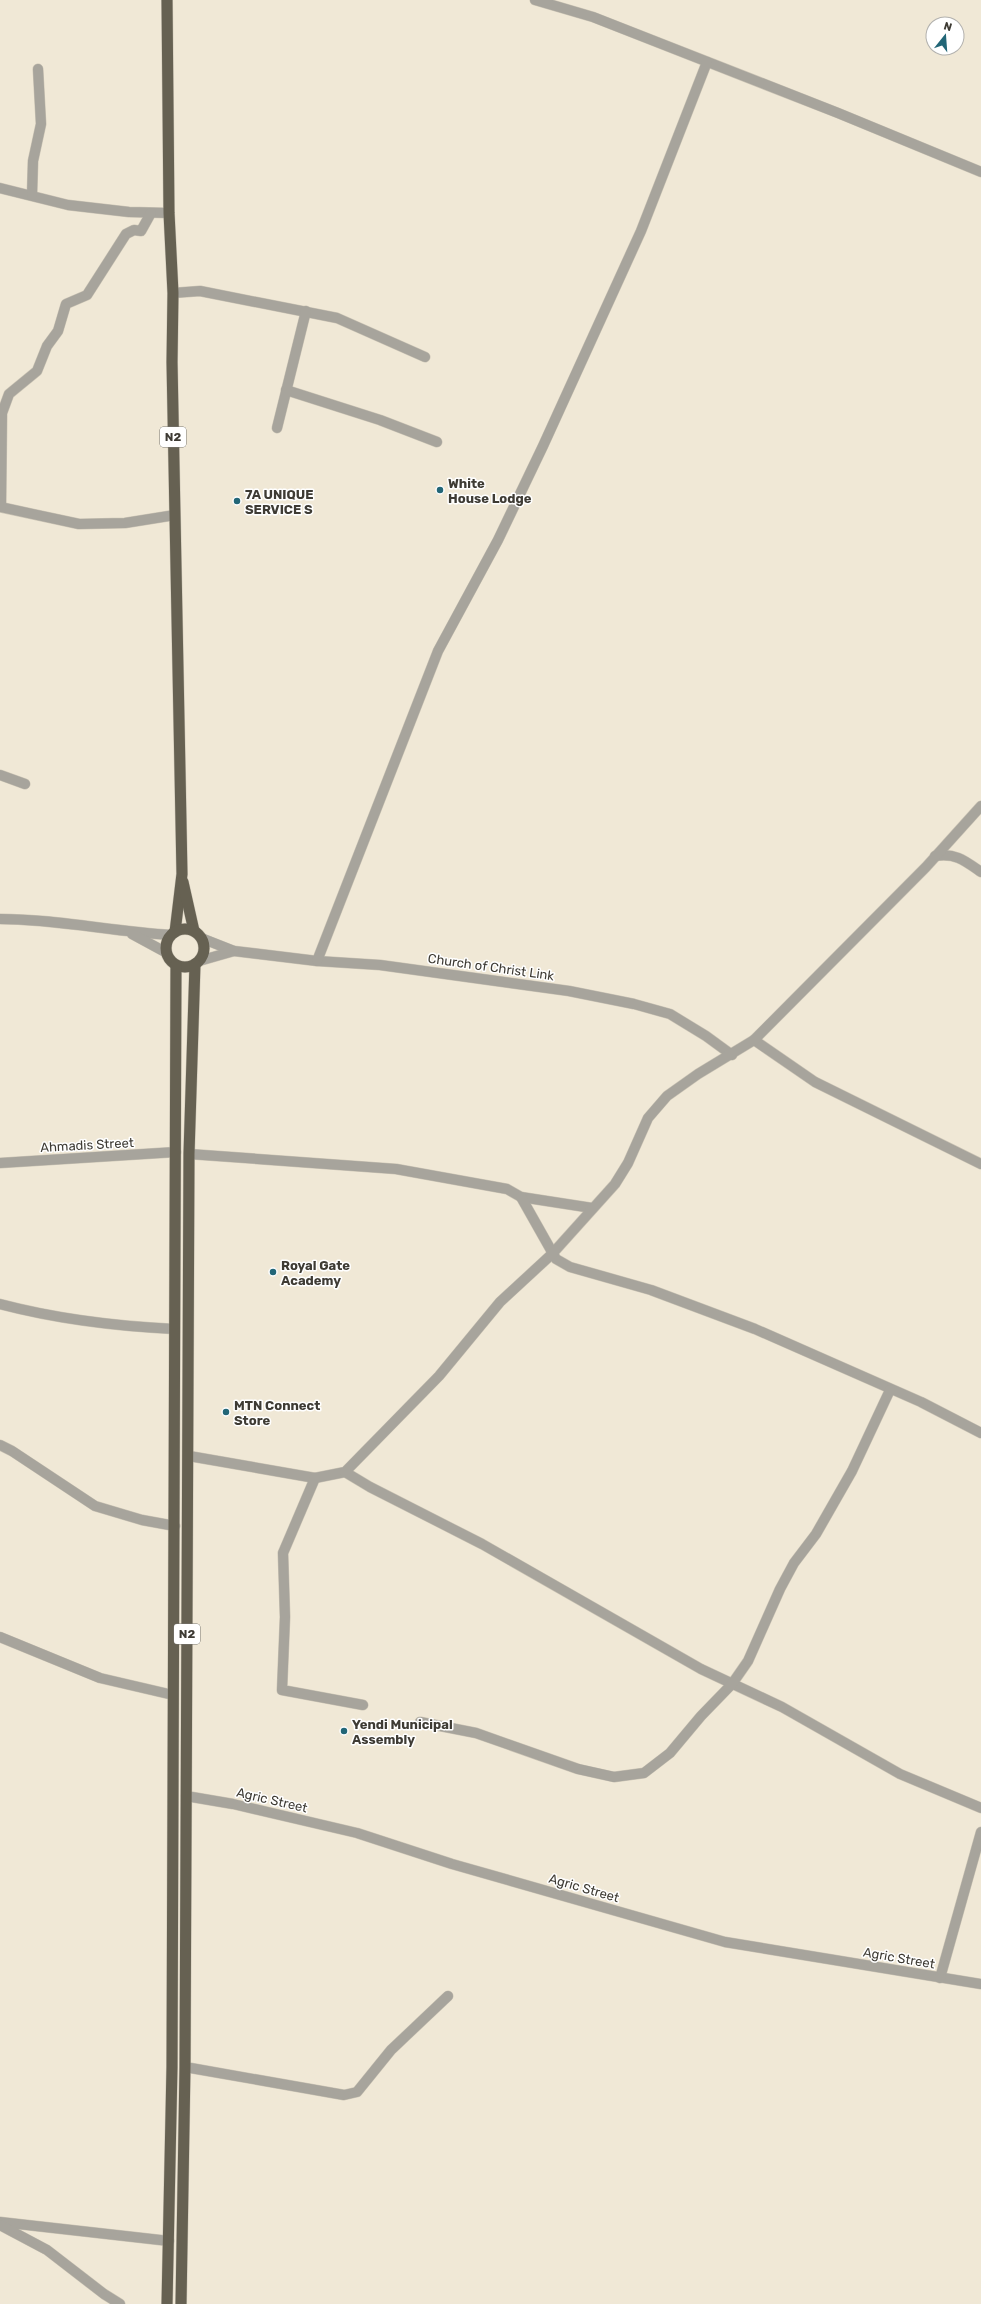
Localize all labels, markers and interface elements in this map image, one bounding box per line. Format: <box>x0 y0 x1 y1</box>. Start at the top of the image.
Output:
north arrow <box>925 16 965 56</box>
text: N <box>942 20 954 34</box>
road number: N2 <box>160 427 186 447</box>
place label: White House Lodge <box>448 476 532 506</box>
marker: White House Lodge <box>435 485 445 495</box>
place label: 7A UNIQUE SERVICE S <box>245 487 314 517</box>
marker: 7A UNIQUE SERVICE S <box>232 496 242 506</box>
street label: Church of Christ Link <box>427 951 555 983</box>
street label: Ahmadis Street <box>40 1135 134 1155</box>
place label: Royal Gate Academy <box>281 1258 350 1288</box>
marker: Royal Gate Academy <box>268 1267 278 1277</box>
place label: MTN Connect Store <box>234 1398 320 1428</box>
marker: MTN Connect Store <box>221 1407 231 1417</box>
road number: N2 <box>174 1624 200 1644</box>
place label: Yendi Municipal Assembly <box>352 1717 453 1747</box>
marker: Yendi Municipal Assembly <box>339 1726 349 1736</box>
street label: Agric Street <box>235 1785 309 1816</box>
street label: Agric Street <box>547 1871 621 1906</box>
street label: Agric Street <box>862 1944 936 1973</box>

